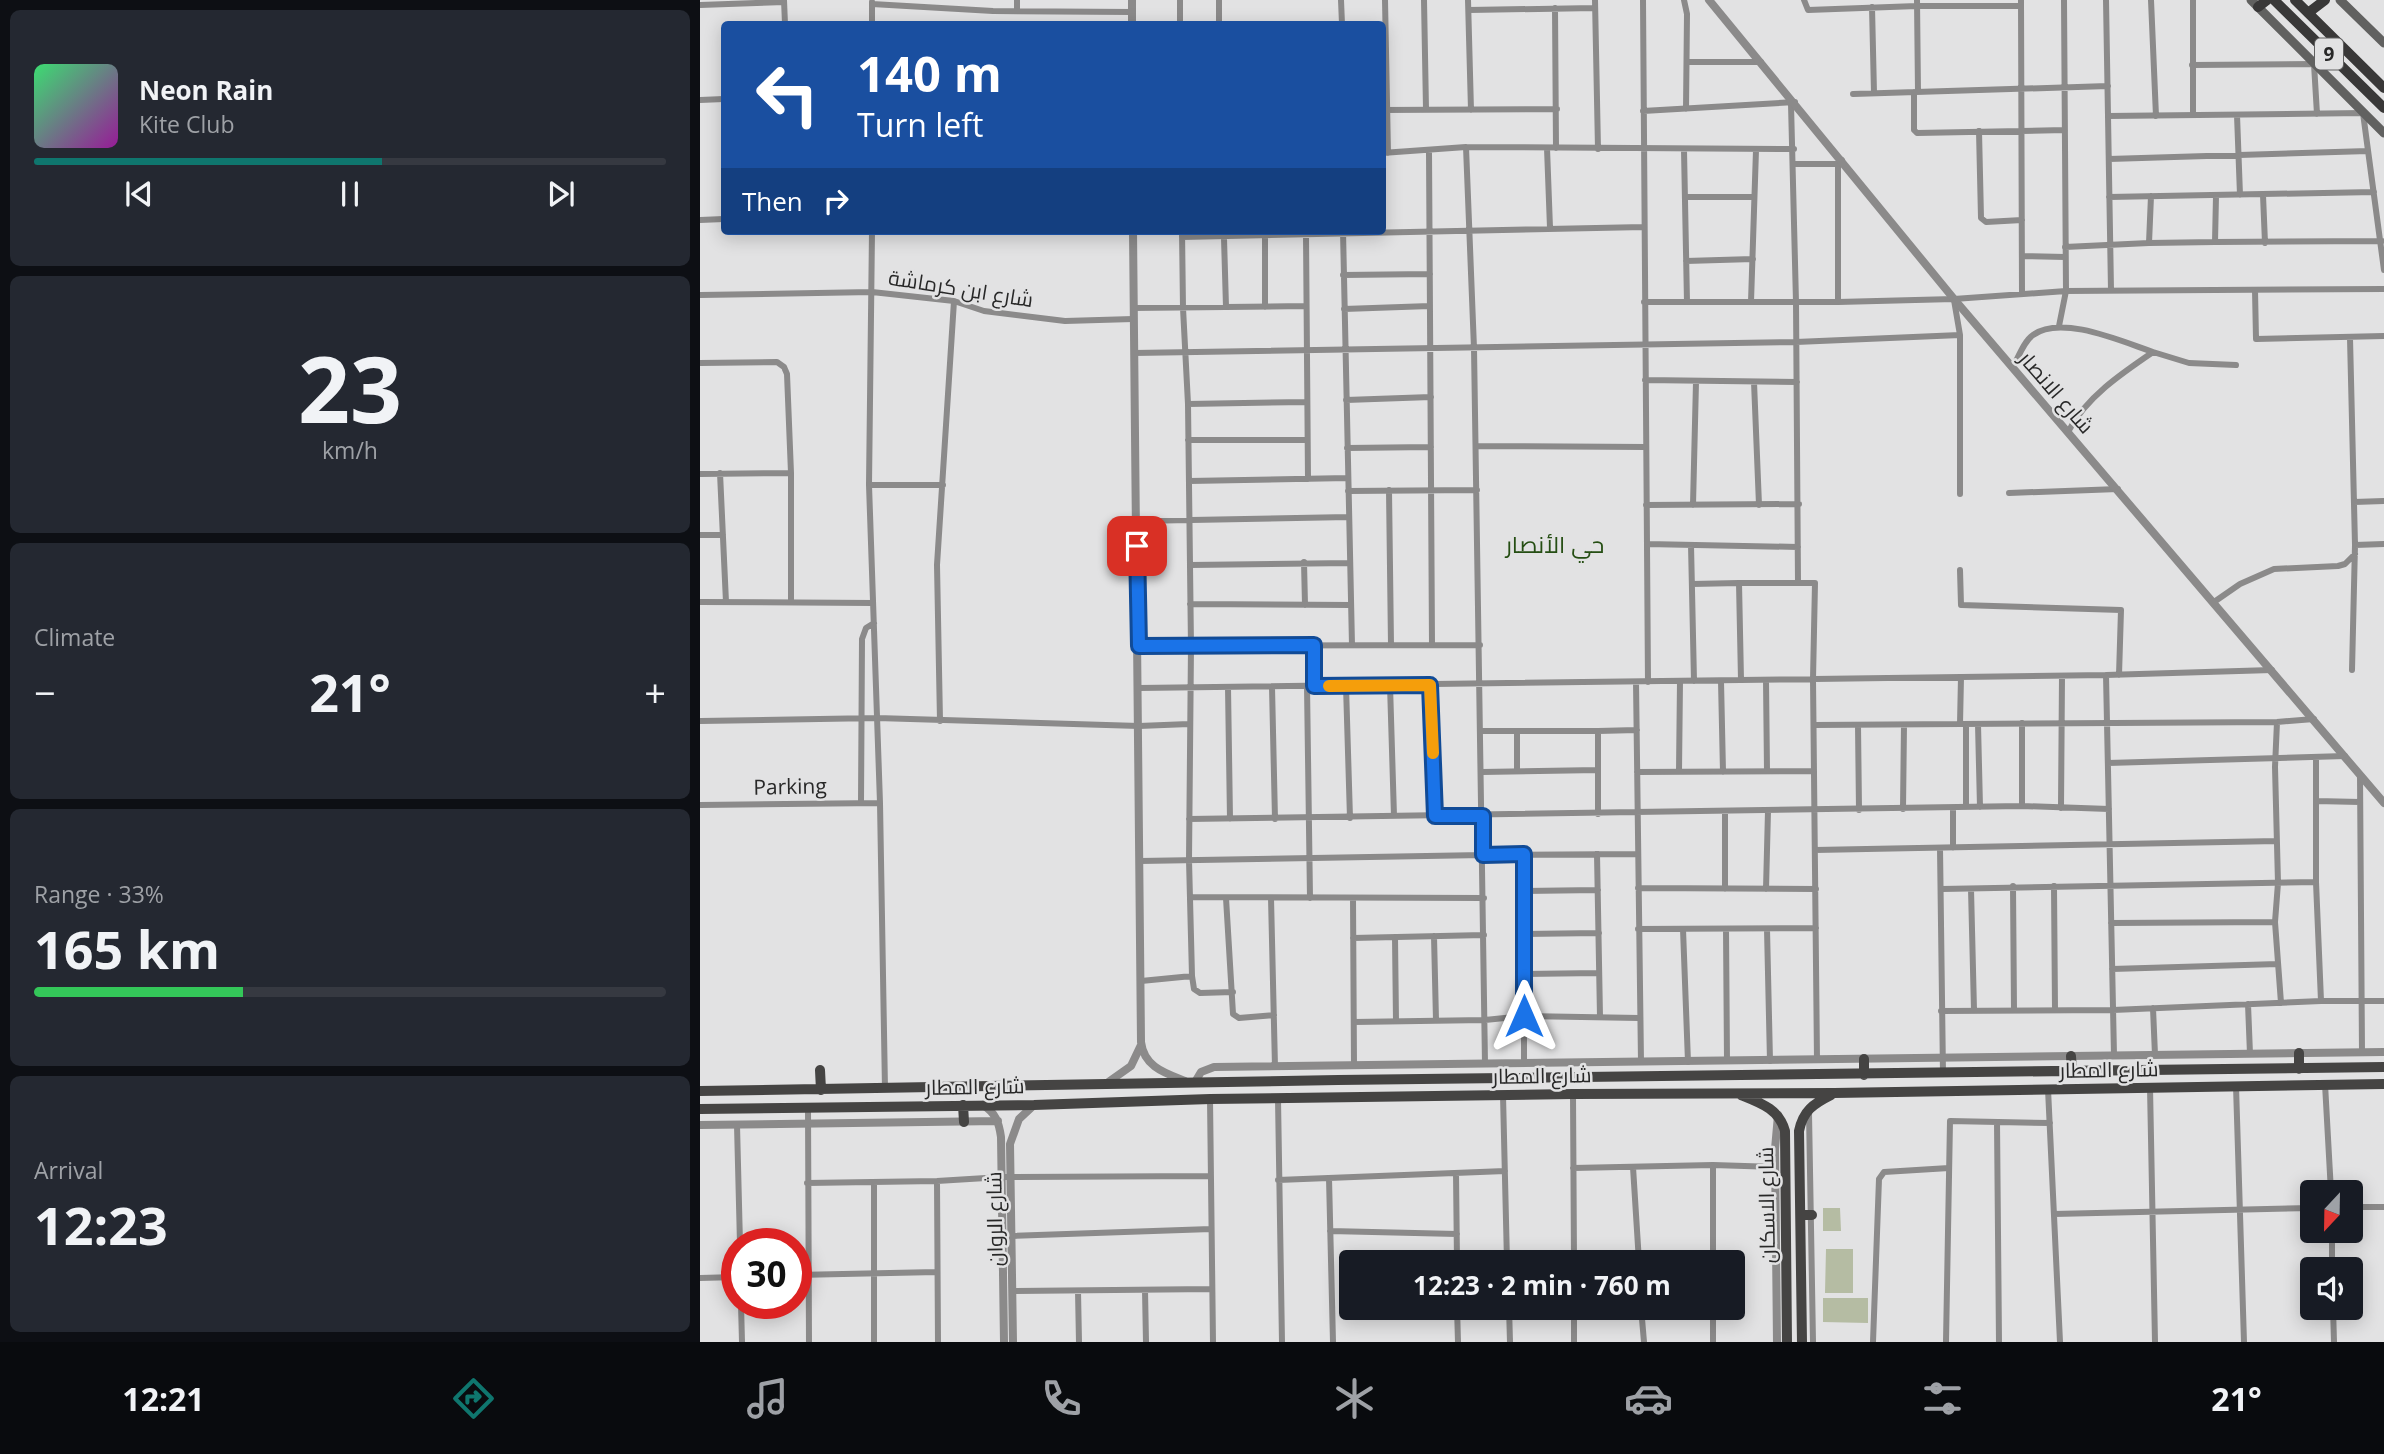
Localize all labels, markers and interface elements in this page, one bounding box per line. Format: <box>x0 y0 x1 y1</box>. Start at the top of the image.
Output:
road number: 9 <box>2315 38 2343 70</box>
text: 140 m <box>857 40 1002 106</box>
icon: left <box>742 49 833 140</box>
text: Neon Rain <box>139 72 273 108</box>
text: Turn left <box>857 103 983 146</box>
text: Kite Club <box>139 108 234 140</box>
icon: previous <box>120 175 158 213</box>
icon: pause <box>331 175 369 213</box>
icon: next <box>542 175 580 213</box>
icon: right <box>817 182 855 220</box>
text: Then <box>742 183 803 219</box>
street label: شارع ابن كرماشة <box>886 263 1035 314</box>
text: 23 <box>298 326 402 450</box>
street label: شارع الانصار <box>2012 344 2101 440</box>
text: km/h <box>322 434 378 466</box>
pin <box>1107 516 1167 576</box>
icon: arrive <box>1118 527 1156 565</box>
district label: حي الأنصار <box>1504 528 1604 563</box>
text: Climate <box>34 621 115 653</box>
text: 21° <box>309 656 391 727</box>
text: − <box>34 666 56 718</box>
text: + <box>644 666 666 718</box>
street label: Parking <box>753 771 827 801</box>
text: Range · 33% <box>34 878 164 910</box>
text: 165 km <box>34 913 220 984</box>
position arrow <box>1487 979 1561 1053</box>
street label: شارع المطار <box>2058 1054 2159 1085</box>
street label: شارع المطار <box>1491 1060 1592 1091</box>
street label: شارع المطار <box>924 1071 1025 1102</box>
street label: شارع الاسكان <box>1751 1146 1782 1264</box>
text: Arrival <box>34 1154 103 1186</box>
street label: شارع الروان <box>979 1171 1010 1267</box>
north arrow <box>2300 1180 2362 1242</box>
map controls <box>2300 1180 2363 1320</box>
text: 12:23 <box>34 1189 168 1260</box>
speed limit sign: 30 <box>721 1228 812 1319</box>
button: sound <box>2300 1257 2363 1320</box>
text: 12:23 · 2 min · 760 m <box>1413 1267 1671 1303</box>
icon: directions <box>449 1374 498 1423</box>
icon: music <box>743 1374 792 1423</box>
icon: phone <box>1037 1374 1086 1423</box>
icon: climate <box>1330 1374 1379 1423</box>
icon: car <box>1624 1374 1673 1423</box>
icon: filters <box>1918 1374 1967 1423</box>
text: 12:21 <box>122 1377 205 1420</box>
text: 21° <box>2211 1377 2262 1420</box>

